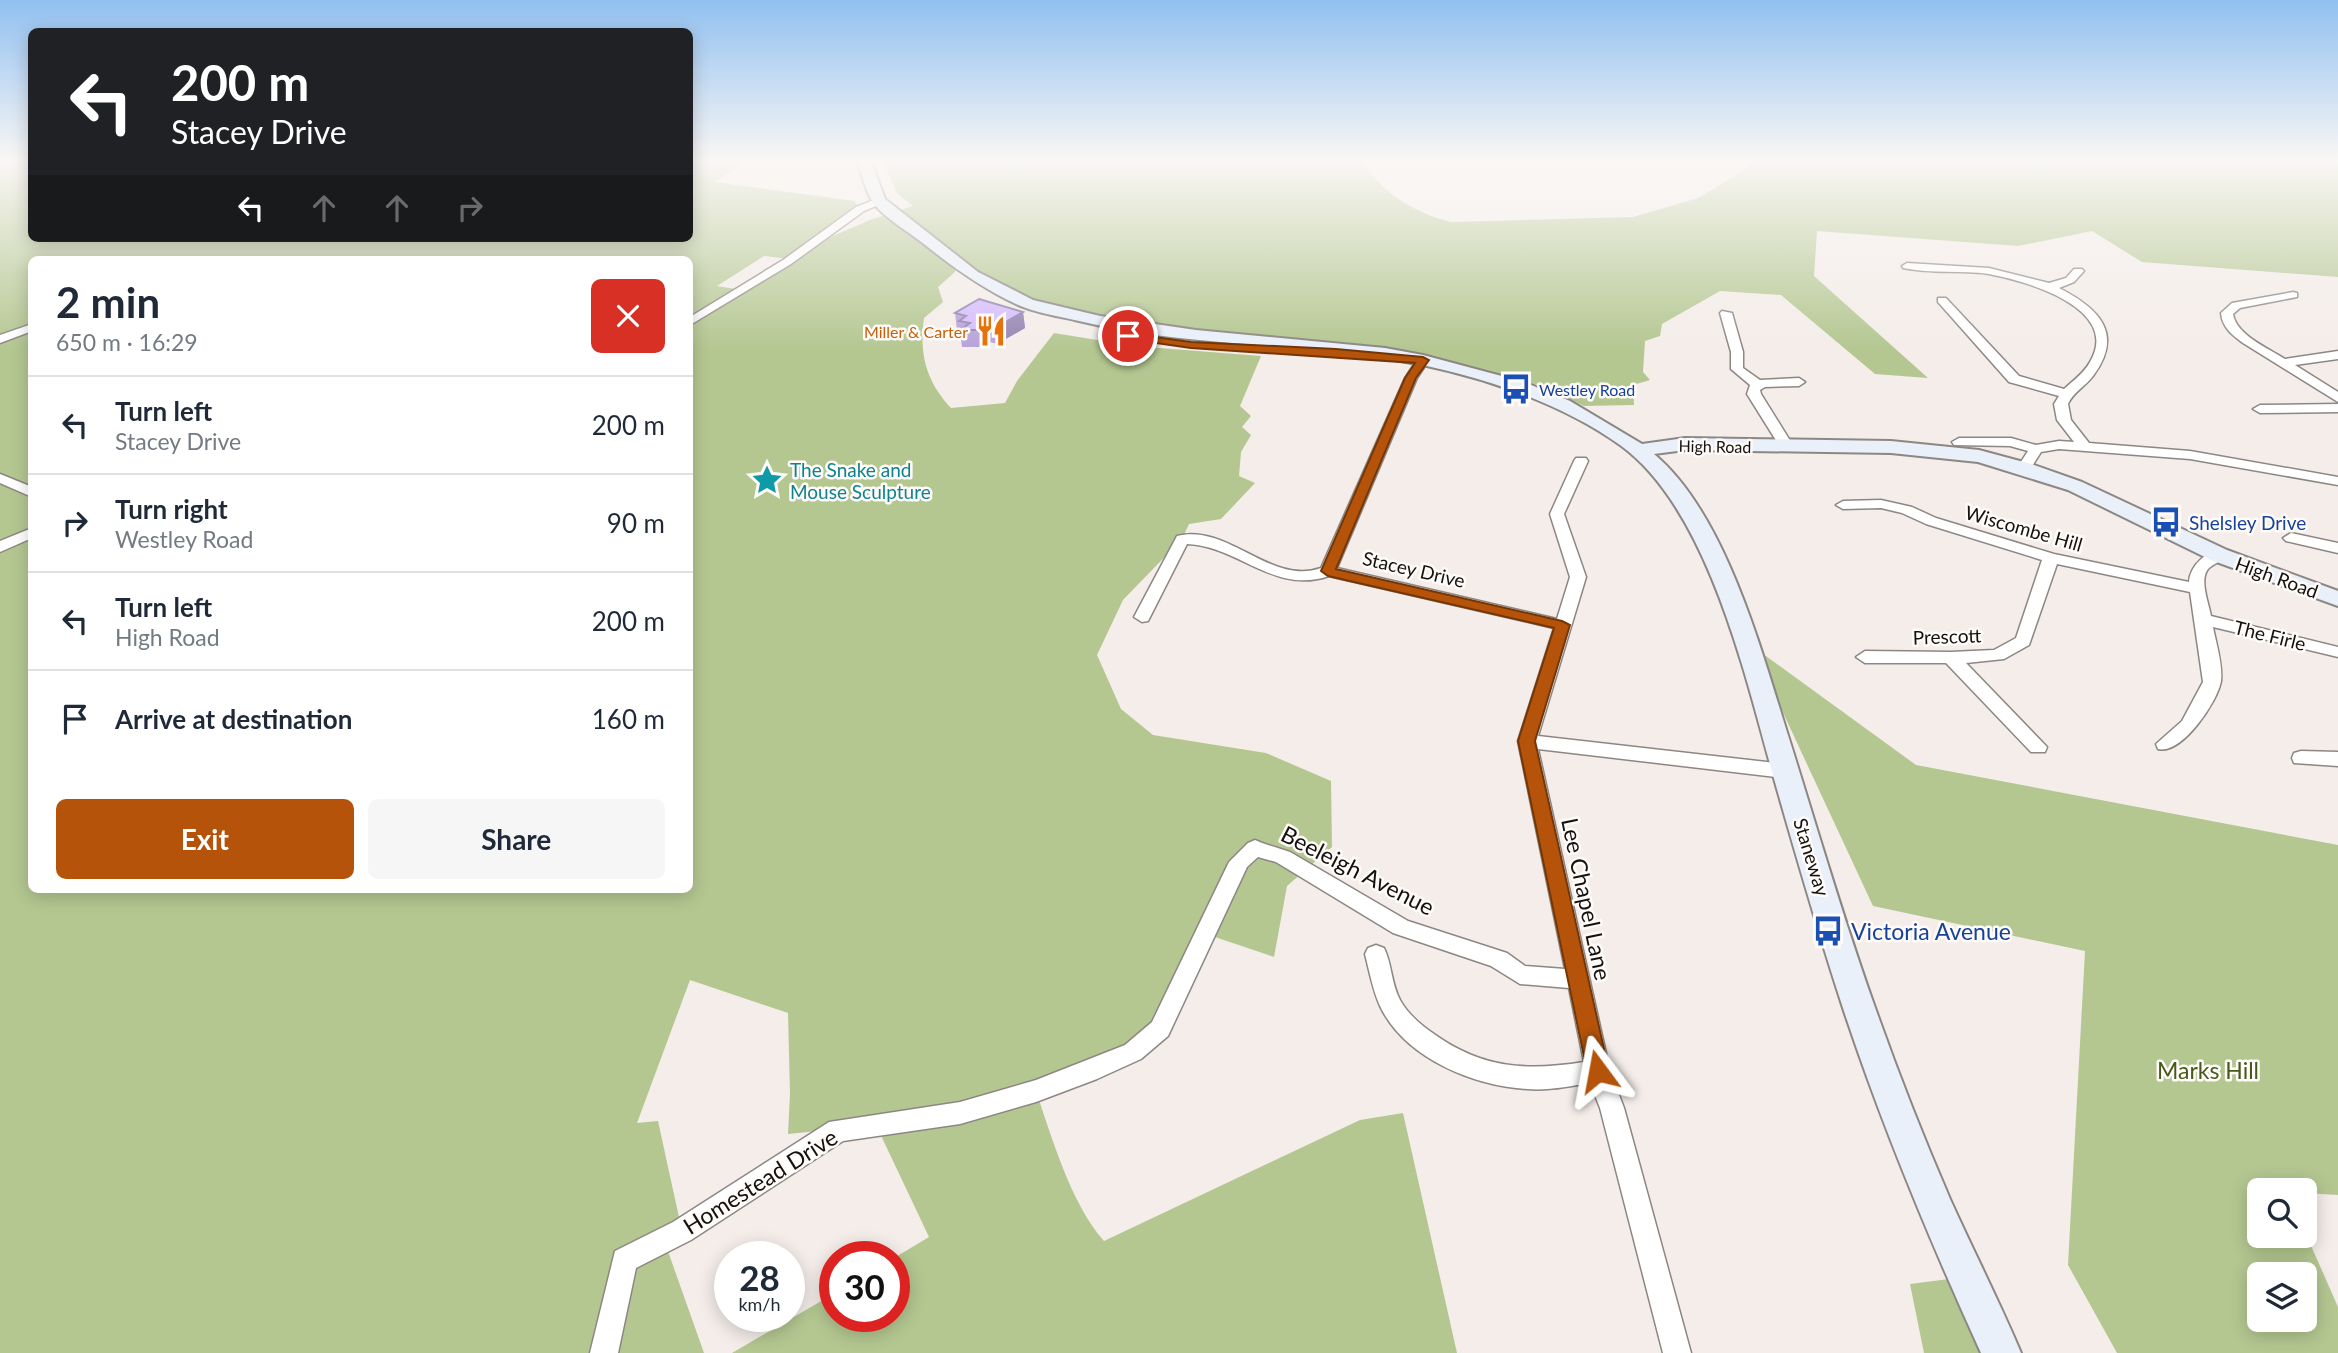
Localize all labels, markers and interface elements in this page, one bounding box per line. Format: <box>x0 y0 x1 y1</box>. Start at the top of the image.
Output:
text: 200 m <box>171 53 309 111</box>
icon: left <box>56 56 147 147</box>
text: Stacey Drive <box>171 112 347 151</box>
icon: left <box>232 189 270 227</box>
icon: ahead <box>305 189 343 227</box>
icon: ahead <box>378 189 416 227</box>
icon: right <box>451 189 489 227</box>
text: 2 min <box>56 277 160 327</box>
button: close <box>591 279 665 353</box>
pin <box>1098 306 1158 366</box>
restaurant icon: Miller & Carter <box>974 314 1008 348</box>
icon: arrive <box>1109 317 1147 355</box>
place label: Miller & Carter <box>864 322 968 341</box>
text: 650 m · 16:29 <box>56 328 198 356</box>
bus stop icon: Westley Road <box>1499 372 1533 406</box>
place label: Westley Road <box>1539 380 1635 399</box>
text: Turn left <box>115 395 212 427</box>
icon: left <box>56 406 94 444</box>
text: 200 m <box>592 409 665 441</box>
text: Stacey Drive <box>115 427 241 455</box>
street label: High Road <box>1678 436 1752 456</box>
place label: The Snake and Mouse Sculpture <box>790 458 931 503</box>
place icon: The Snake and Mouse Sculpture <box>750 463 784 497</box>
text: Turn right <box>115 493 228 525</box>
street label: Wiscombe Hill <box>1963 500 2085 556</box>
icon: right <box>56 504 94 542</box>
bus stop icon: Shelsley Drive <box>2149 505 2183 539</box>
text: 90 m <box>607 507 665 539</box>
place label: Shelsley Drive <box>2189 511 2306 534</box>
text: Westley Road <box>115 525 253 553</box>
street label: Stacey Drive <box>1361 546 1467 592</box>
street label: High Road <box>2232 551 2322 603</box>
text: Turn left <box>115 591 212 623</box>
icon: left <box>56 602 94 640</box>
text: 200 m <box>592 605 665 637</box>
street label: The Firle <box>2232 615 2308 655</box>
text: High Road <box>115 623 220 651</box>
street label: Prescott <box>1912 623 1982 649</box>
icon: arrive <box>56 700 94 738</box>
text: Arrive at destination <box>115 703 352 735</box>
text: 160 m <box>592 703 665 735</box>
button: Exit <box>56 799 354 879</box>
button: Share <box>368 799 665 879</box>
street label: Lee Chapel Lane <box>1556 815 1618 983</box>
street label: Staneway <box>1789 815 1835 899</box>
street label: Beeleigh Avenue <box>1277 819 1439 921</box>
bus stop icon: Victoria Avenue <box>1811 914 1845 948</box>
place label: Victoria Avenue <box>1851 917 2011 945</box>
position arrow <box>1561 1034 1635 1108</box>
park label: Marks Hill <box>2157 1056 2259 1084</box>
street label: Homestead Drive <box>678 1122 842 1240</box>
map controls <box>2247 1178 2317 1332</box>
button: search <box>2247 1178 2317 1248</box>
speed limit sign: 30 <box>819 1241 910 1332</box>
text: 28 <box>739 1256 780 1298</box>
button: layers <box>2247 1262 2317 1332</box>
text: km/h <box>738 1293 781 1315</box>

